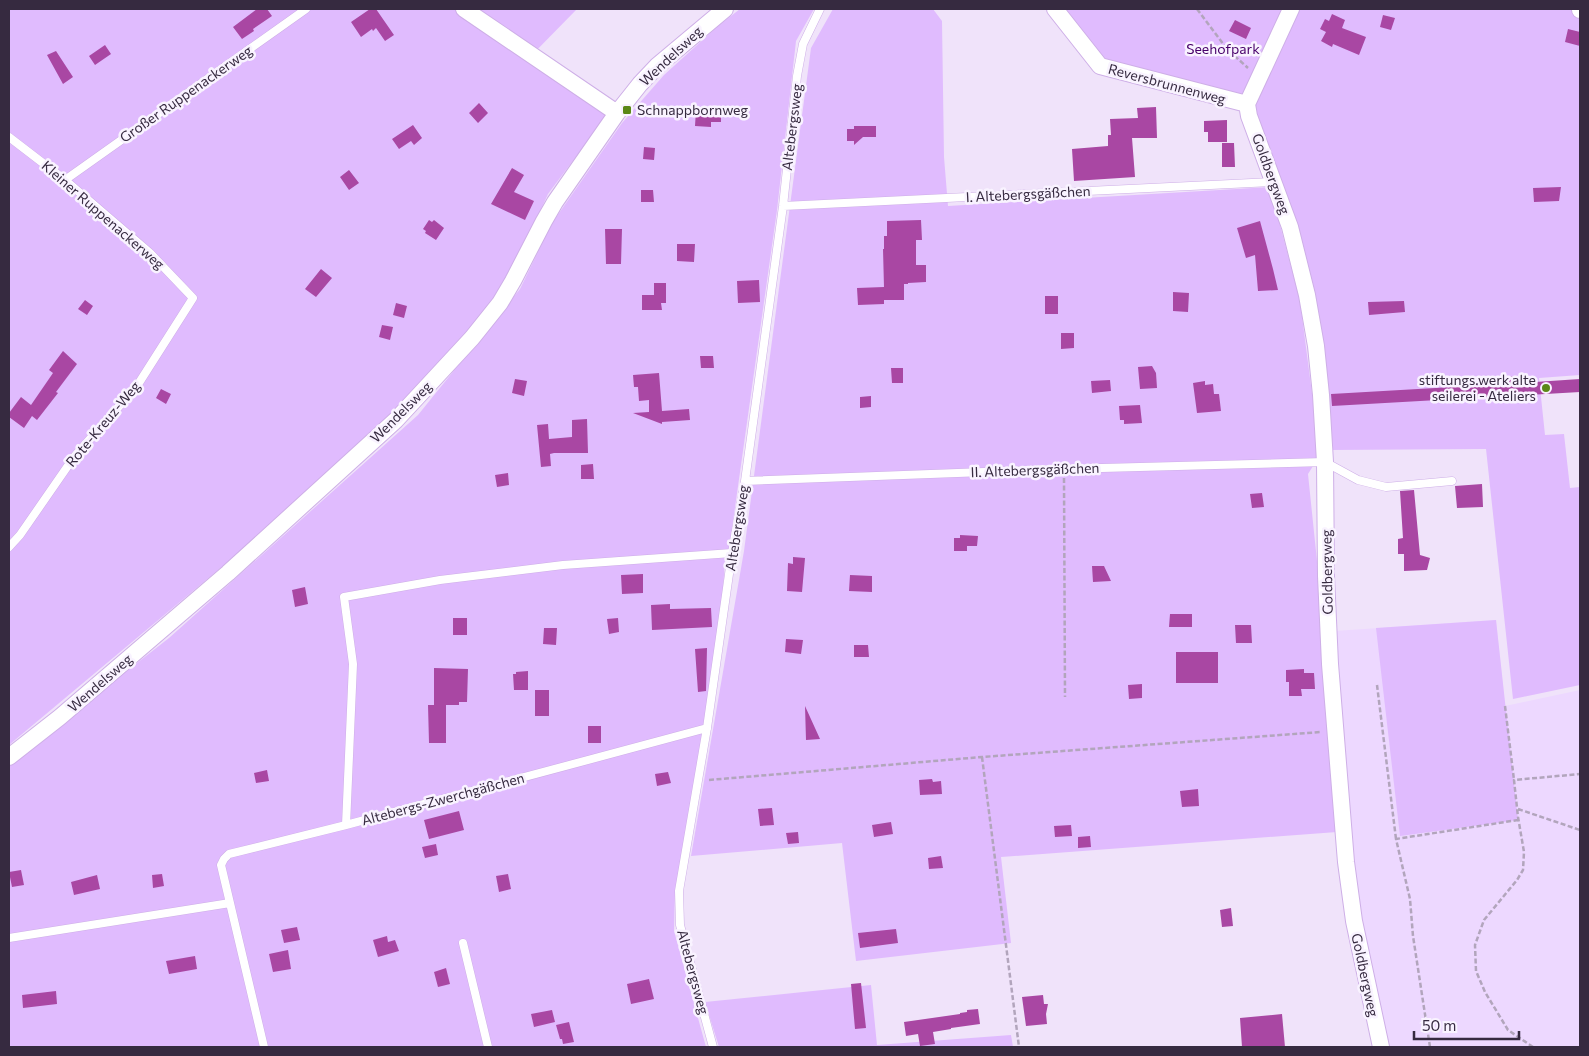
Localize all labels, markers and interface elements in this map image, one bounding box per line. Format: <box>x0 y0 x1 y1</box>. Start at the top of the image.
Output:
street label: Wendelsweg <box>636 22 706 89</box>
park label: Seehofpark <box>1186 40 1260 57</box>
street label: Großer Ruppenackerweg <box>116 41 255 146</box>
street label: Reversbrunnenweg <box>1106 60 1228 108</box>
street label: Altebergsweg <box>778 82 805 171</box>
place label: Schnappbornweg <box>637 101 749 118</box>
marker: Schnappbornweg <box>621 104 633 116</box>
street label: Goldbergweg <box>1249 131 1294 217</box>
street label: Kleiner Ruppenackerweg <box>38 157 169 273</box>
street label: I. Altebergsgäßchen <box>965 182 1091 205</box>
place label: stiftungs.werk alte seilerei - Ateliers <box>1419 371 1536 404</box>
street label: Rote-Kreuz-Weg <box>62 377 144 470</box>
street label: Wendelsweg <box>366 377 435 446</box>
marker: stiftungs.werk alte seilerei - Ateliers <box>1540 382 1552 394</box>
street label: II. Altebergsgäßchen <box>970 459 1100 480</box>
street label: Altebergsweg <box>721 483 752 572</box>
street label: Goldbergweg <box>1317 529 1336 615</box>
street label: Wendelsweg <box>64 650 136 715</box>
street label: Altebergs-Zwerchgäßchen <box>360 769 526 828</box>
street label: Altebergsweg <box>674 928 713 1017</box>
street label: Goldbergweg <box>1348 932 1383 1019</box>
scale bar <box>1414 1008 1519 1040</box>
text: 50 m <box>1422 1016 1456 1034</box>

